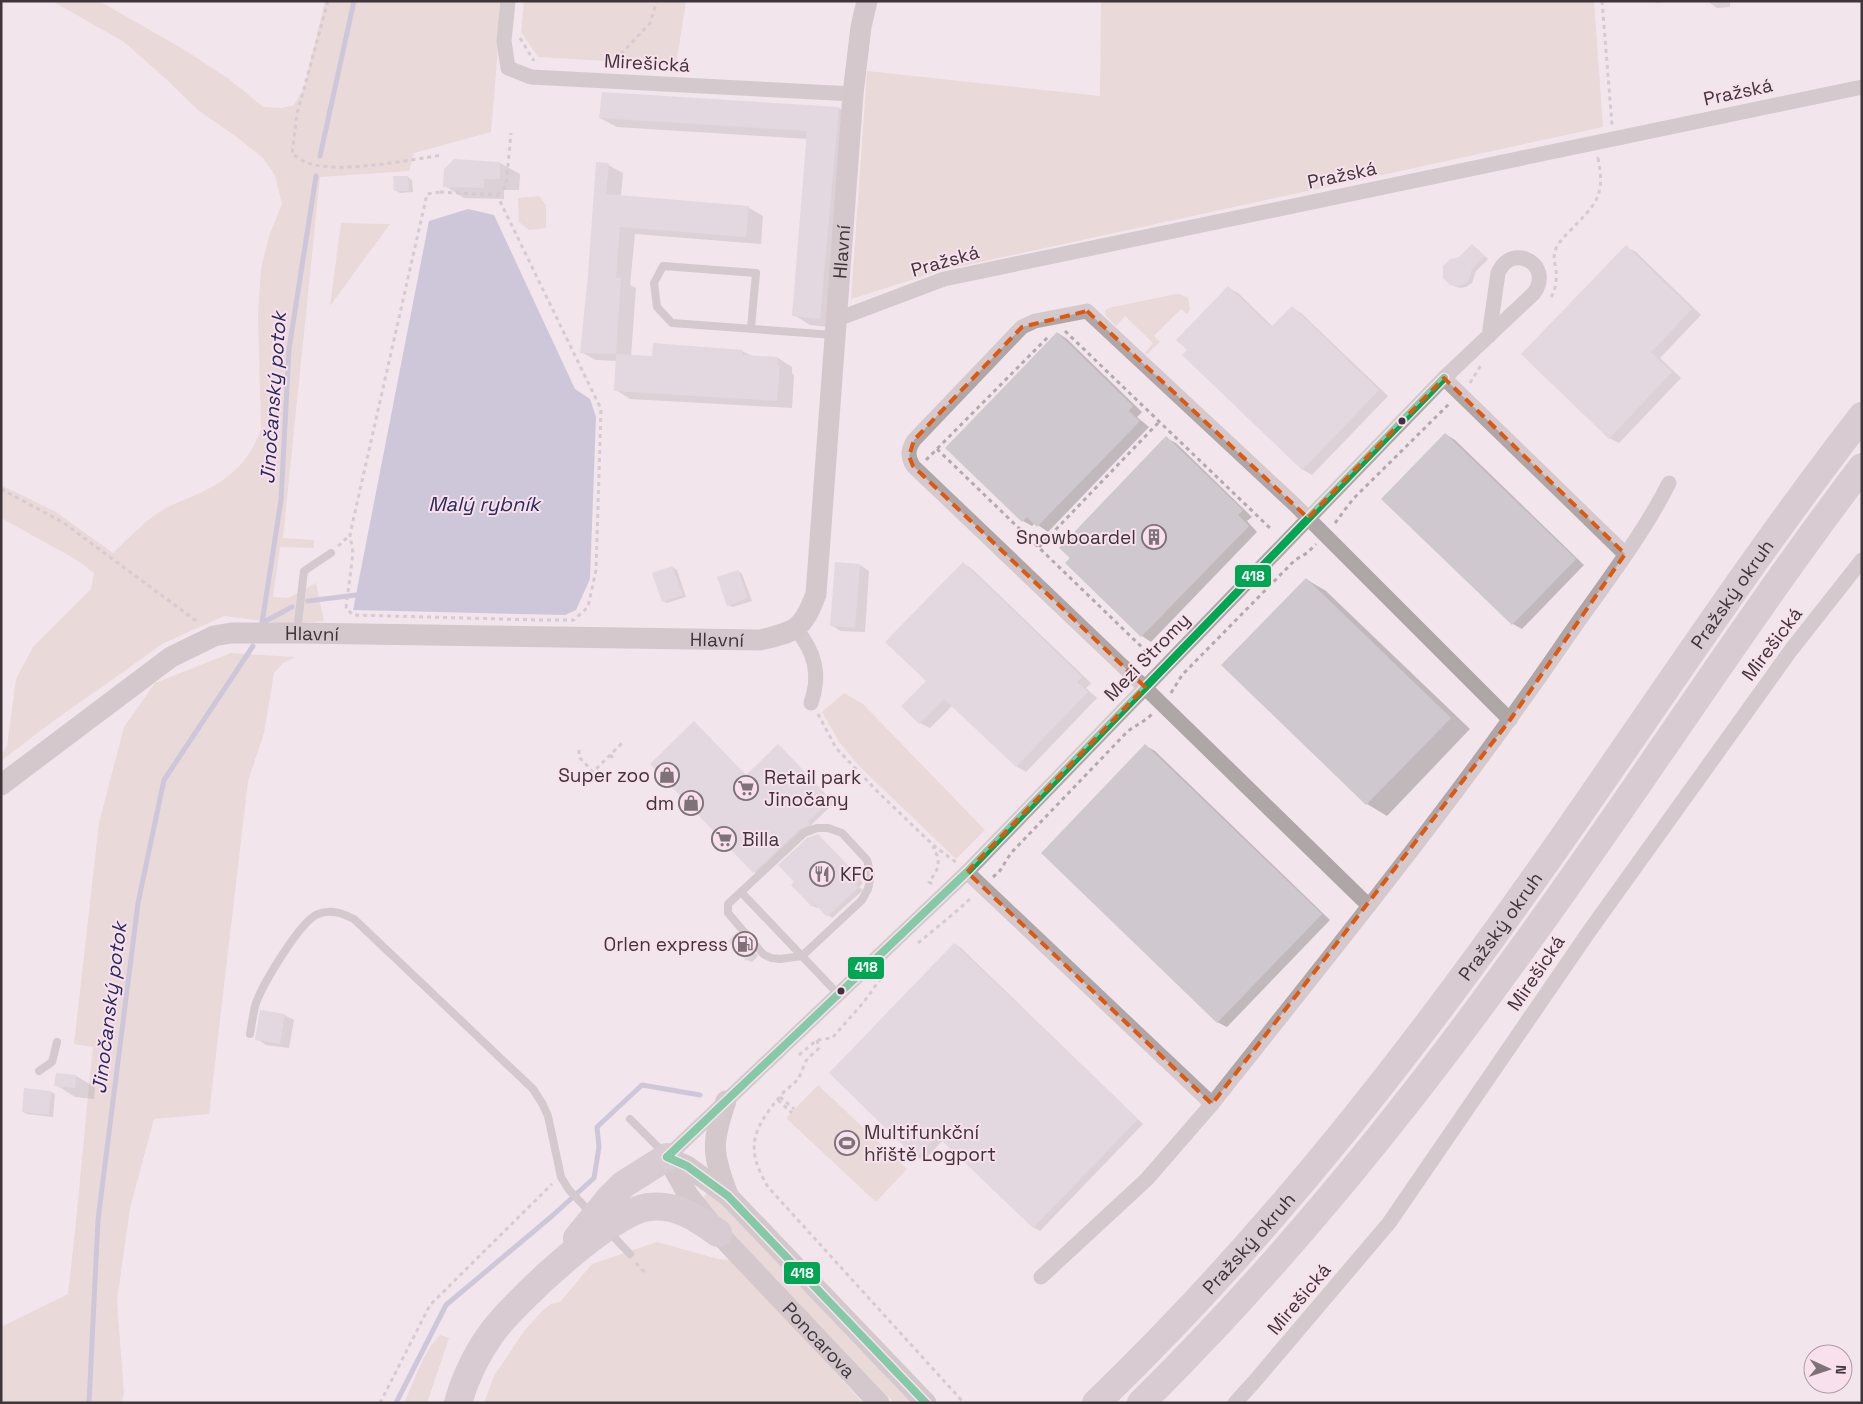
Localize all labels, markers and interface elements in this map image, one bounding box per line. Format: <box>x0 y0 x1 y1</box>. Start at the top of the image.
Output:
street label: Mirešická <box>603 48 691 78</box>
street label: Pražská <box>1701 72 1775 112</box>
street label: Pražská <box>1305 155 1379 195</box>
street label: Hlavní <box>827 224 856 280</box>
street label: Pražská <box>908 239 982 283</box>
water label: Jinočanský potok <box>254 309 292 485</box>
unlabelled marker <box>1397 416 1407 426</box>
water label: Malý rybník <box>428 491 542 517</box>
building icon: Snowboardel <box>1141 524 1167 550</box>
place label: Snowboardel <box>1016 525 1136 550</box>
street label: Pražský okruh <box>1685 534 1779 654</box>
line badge: 418 <box>1234 564 1272 588</box>
text: 418 <box>1241 567 1265 585</box>
street label: Mirešická <box>1736 602 1808 686</box>
street label: Mezi Stromy <box>1099 607 1195 707</box>
street label: Hlavní <box>285 621 340 646</box>
street label: Hlavní <box>690 626 745 652</box>
shop icon: Super zoo <box>654 762 680 788</box>
place label: Super zoo <box>558 763 650 788</box>
place label: Retail park Jinočany <box>764 765 861 812</box>
supermarket icon: Retail park Jinočany <box>733 775 759 801</box>
shop icon: dm <box>678 790 704 816</box>
place label: dm <box>645 791 674 816</box>
supermarket icon: Billa <box>711 826 737 852</box>
place label: Billa <box>742 827 780 852</box>
restaurant icon: KFC <box>809 861 835 887</box>
place label: KFC <box>840 862 874 887</box>
street label: Pražský okruh <box>1452 867 1548 985</box>
water label: Jinočanský potok <box>86 919 133 1095</box>
street label: Mirešická <box>1502 930 1570 1016</box>
fuel station icon: Orlen express <box>732 931 758 957</box>
place label: Orlen express <box>603 932 728 957</box>
line badge: 418 <box>847 956 885 980</box>
text: 418 <box>854 958 878 976</box>
unlabelled marker <box>836 986 846 996</box>
place label: Multifunkční hřiště Logport <box>864 1120 996 1167</box>
sports icon: Multifunkční hřiště Logport <box>834 1130 860 1156</box>
street label: Pražský okruh <box>1197 1187 1300 1299</box>
street label: Mirešická <box>1262 1258 1336 1340</box>
line badge: 418 <box>783 1261 821 1285</box>
text: 418 <box>790 1264 814 1282</box>
street label: Poncarova <box>777 1296 861 1383</box>
north arrow <box>1803 1344 1853 1394</box>
text: N <box>1832 1365 1850 1375</box>

